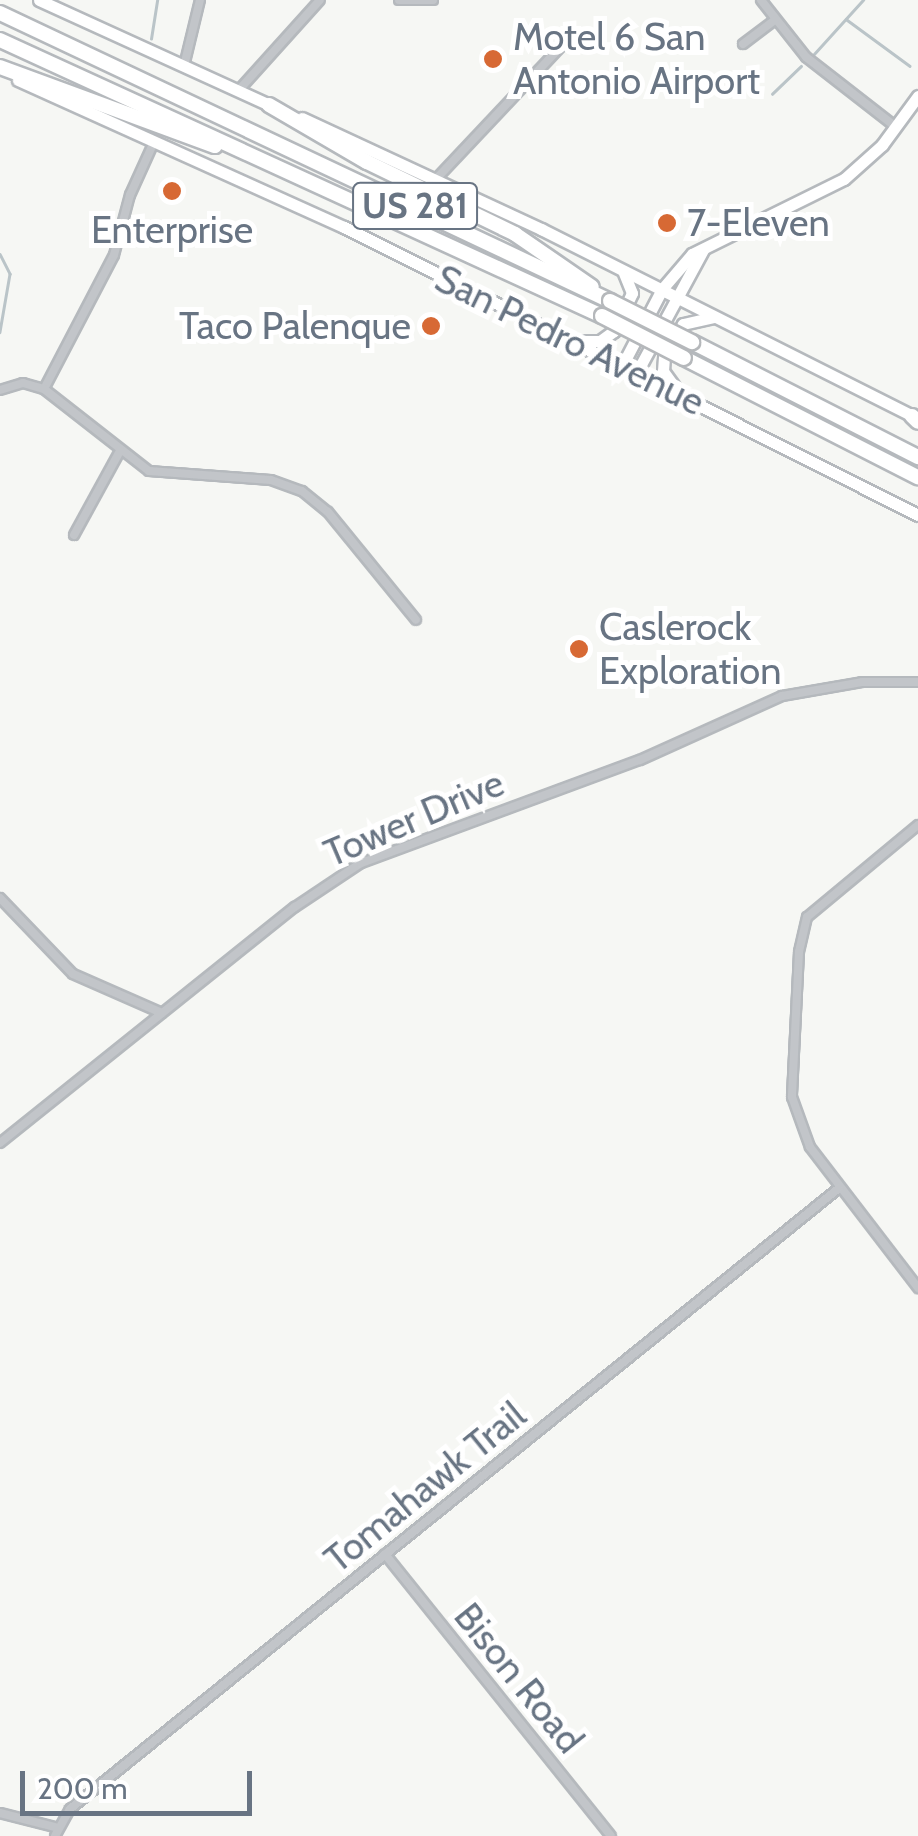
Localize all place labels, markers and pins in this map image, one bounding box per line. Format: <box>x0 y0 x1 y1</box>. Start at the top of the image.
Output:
place label: Motel 6 San Antonio Airport <box>513 14 760 103</box>
marker: Motel 6 San Antonio Airport <box>482 48 504 70</box>
marker: Enterprise <box>161 180 183 202</box>
place label: 7-Eleven <box>687 200 830 246</box>
place label: Enterprise <box>91 207 253 253</box>
marker: 7-Eleven <box>656 212 678 234</box>
place label: Taco Palenque <box>179 303 411 349</box>
marker: Taco Palenque <box>420 315 442 337</box>
place label: Caslerock Exploration <box>599 604 782 694</box>
marker: Caslerock Exploration <box>568 638 590 660</box>

